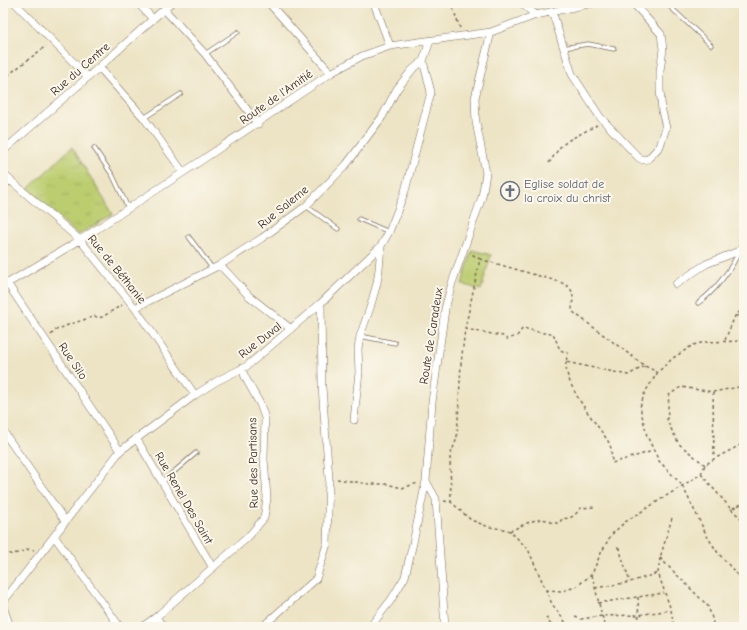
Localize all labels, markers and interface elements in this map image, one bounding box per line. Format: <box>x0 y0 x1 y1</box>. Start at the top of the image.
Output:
street label: Rue du Centre <box>48 40 112 98</box>
street label: Route de l'Amitié <box>237 67 315 127</box>
place label: Eglise soldat de la croix du christ <box>524 177 611 205</box>
church icon: Eglise soldat de la croix du christ <box>499 180 521 202</box>
street label: Rue Saleme <box>255 182 311 232</box>
street label: Rue de Béthanie <box>85 232 149 306</box>
street label: Route de Caradeux <box>416 286 446 385</box>
street label: Rue Duval <box>236 319 284 361</box>
street label: Rue Silo <box>56 340 90 382</box>
street label: Rue des Partisans <box>245 417 261 509</box>
street label: Rue Renel Des Saint <box>152 450 216 547</box>

